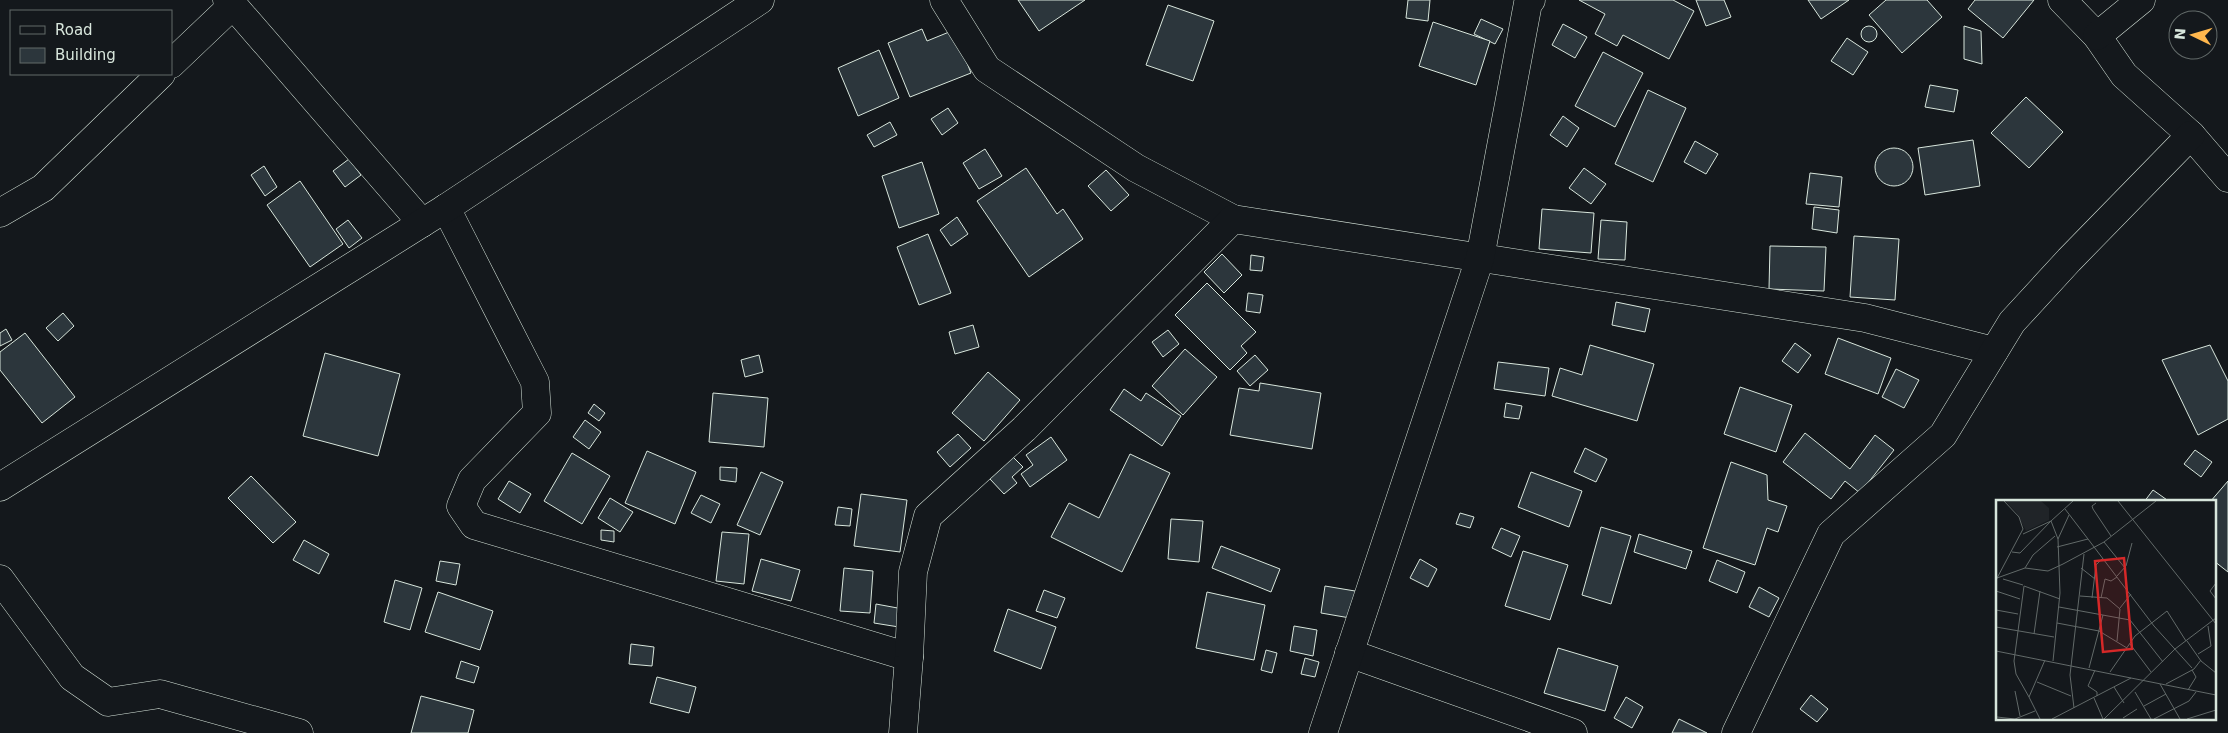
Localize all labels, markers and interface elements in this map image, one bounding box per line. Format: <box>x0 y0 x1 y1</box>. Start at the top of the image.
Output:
legend <box>10 10 172 75</box>
north arrow <box>2168 10 2218 60</box>
text: Road <box>55 21 93 39</box>
text: N <box>2172 27 2189 40</box>
text: Building <box>55 46 116 64</box>
inset map <box>1996 500 2216 720</box>

